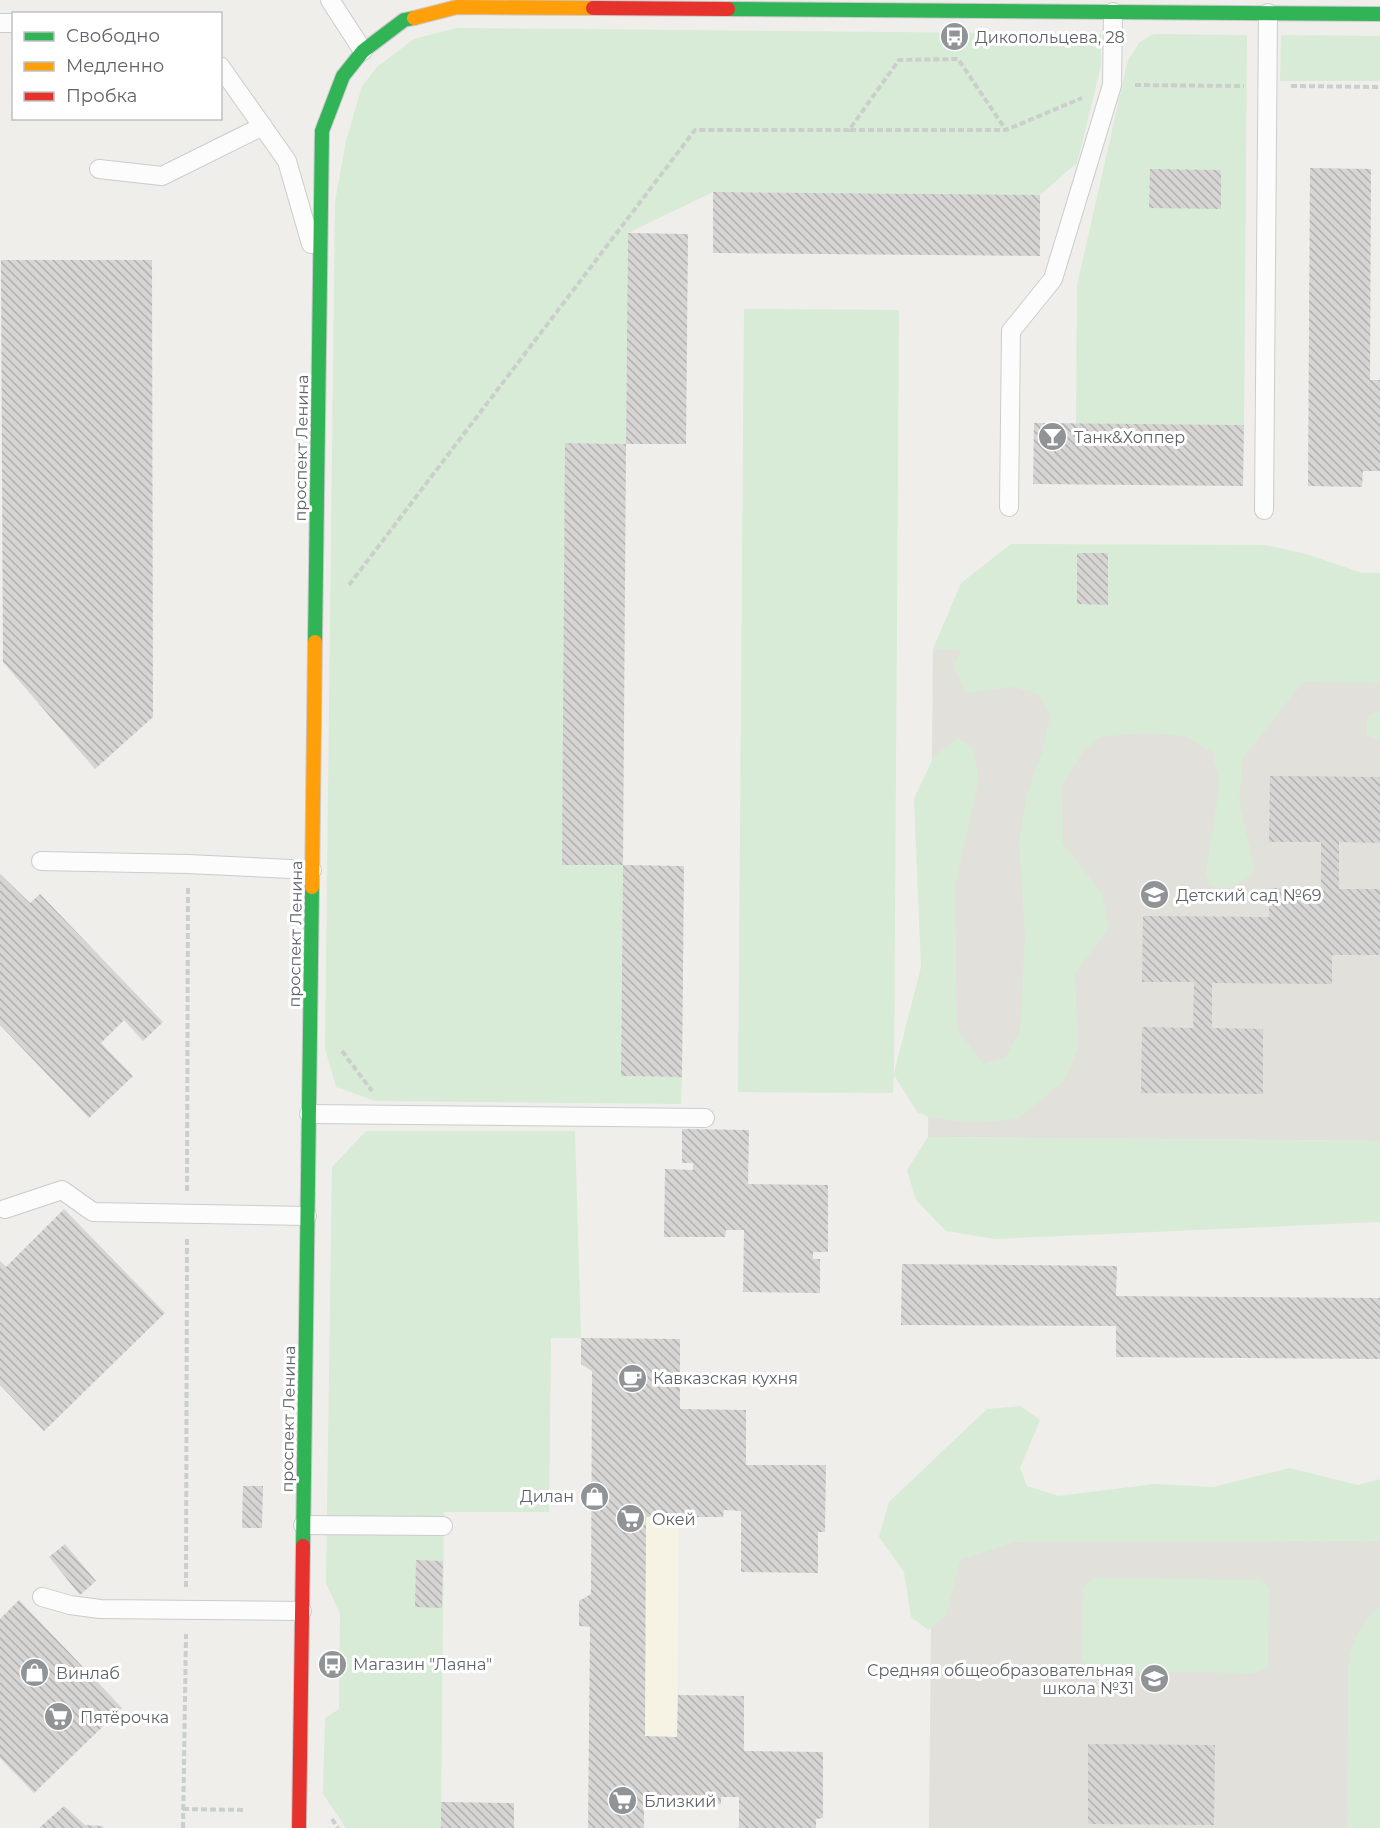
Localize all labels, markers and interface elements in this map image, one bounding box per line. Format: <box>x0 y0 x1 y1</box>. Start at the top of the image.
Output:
legend <box>12 12 222 120</box>
bus stop icon: Дикопольцева, 28 <box>938 21 970 53</box>
text: Свободно <box>66 25 160 47</box>
place label: Дикопольцева, 28 <box>975 28 1125 47</box>
text: Медленно <box>66 55 164 77</box>
text: Пробка <box>66 85 137 107</box>
street label: проспект Ленина <box>291 374 312 522</box>
bar icon: Танк&Хоппер <box>1037 421 1069 453</box>
place label: Танк&Хоппер <box>1074 428 1185 447</box>
street label: проспект Ленина <box>285 860 306 1008</box>
school or university icon: Детский сад №69 <box>1139 879 1171 911</box>
place label: Детский сад №69 <box>1176 886 1321 905</box>
street label: проспект Ленина <box>278 1345 299 1493</box>
cafe icon: Кавказская кухня <box>616 1362 648 1394</box>
place label: Кавказская кухня <box>653 1369 798 1388</box>
shop icon: Дилан <box>579 1480 611 1512</box>
place label: Дилан <box>520 1487 574 1506</box>
supermarket icon: Окей <box>615 1503 647 1535</box>
place label: Окей <box>652 1510 696 1529</box>
bus stop icon: Магазин "Лаяна" <box>316 1648 348 1680</box>
place label: Магазин "Лаяна" <box>353 1655 492 1674</box>
shop icon: Винлаб <box>19 1657 51 1689</box>
place label: Средняя общеобразовательная школа №31 <box>867 1661 1134 1698</box>
school or university icon: Средняя общеобразовательная школа №31 <box>1139 1663 1171 1695</box>
place label: Винлаб <box>56 1664 120 1683</box>
supermarket icon: Пятёрочка <box>43 1701 75 1733</box>
place label: Пятёрочка <box>80 1708 169 1727</box>
supermarket icon: Близкий <box>607 1785 639 1817</box>
place label: Близкий <box>644 1792 716 1811</box>

